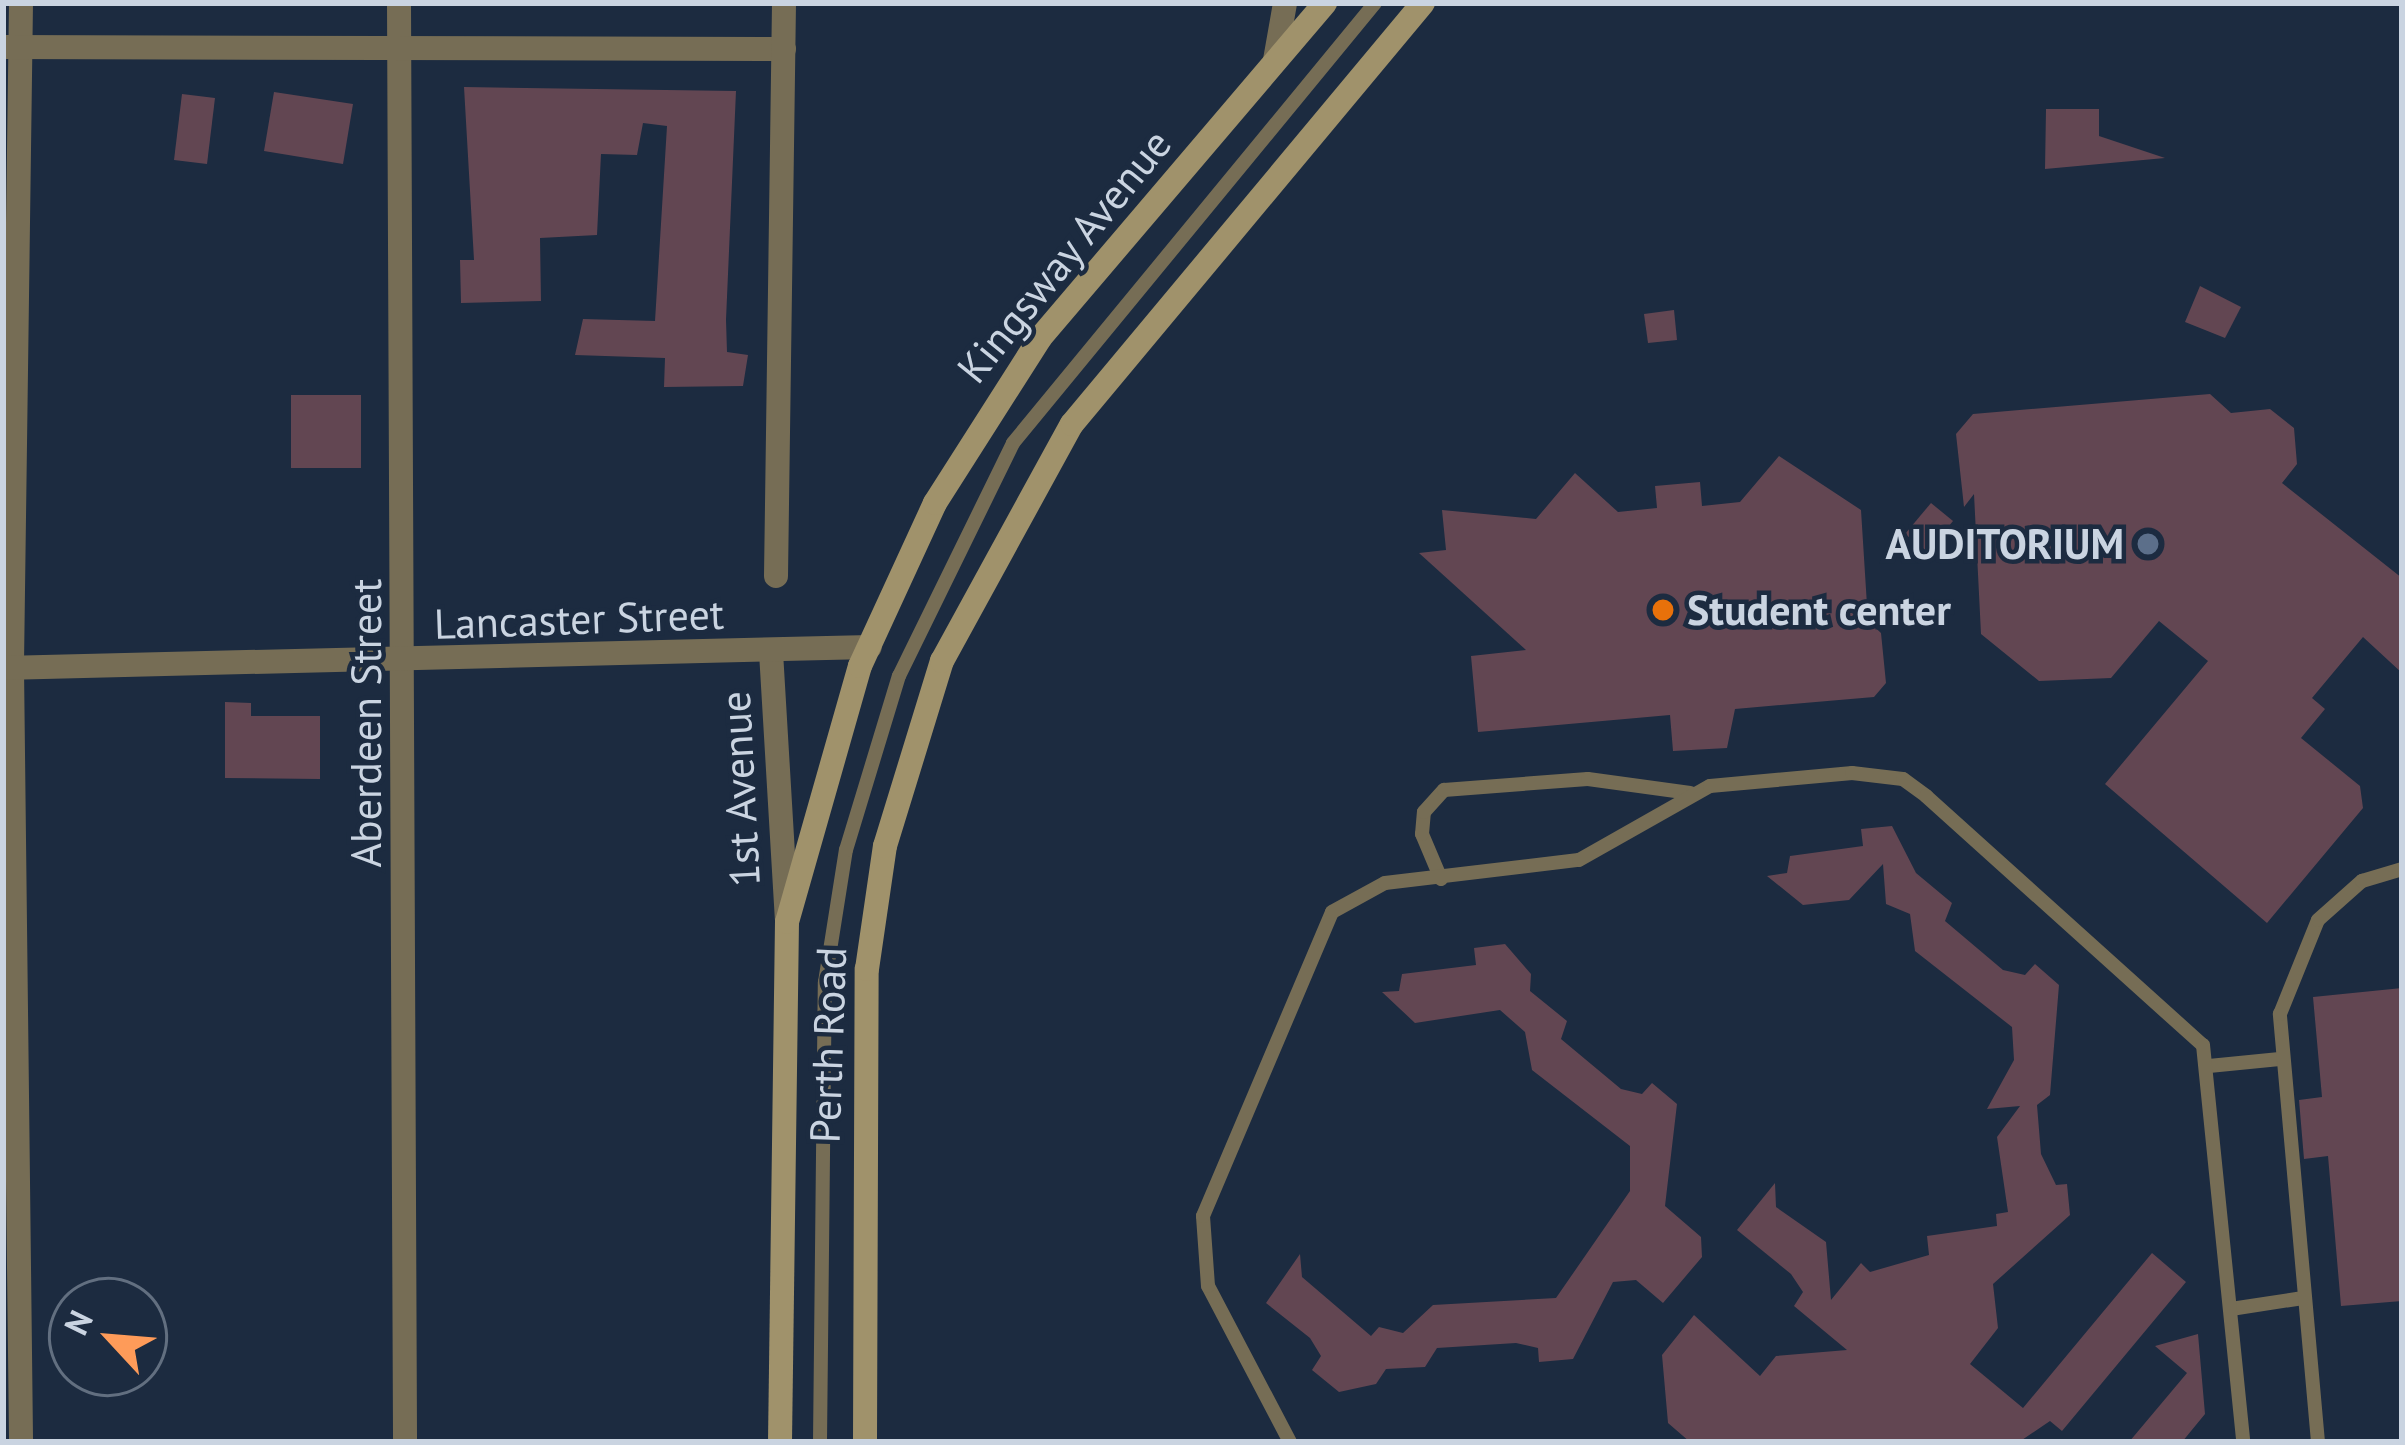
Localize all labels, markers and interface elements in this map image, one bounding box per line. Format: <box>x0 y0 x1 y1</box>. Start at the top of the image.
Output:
street label: Kingsway Avenue <box>946 118 1182 394</box>
place label: AUDITORIUM <box>1886 519 2124 569</box>
marker: AUDITORIUM <box>2135 531 2161 557</box>
street label: Aberdeen Street <box>341 578 391 868</box>
place label: Student center <box>1687 585 1951 635</box>
street label: Lancaster Street <box>433 589 725 649</box>
marker: Student center <box>1650 597 1676 623</box>
street label: 1st Avenue <box>710 689 770 889</box>
street label: Perth Road <box>799 946 857 1144</box>
north arrow <box>48 1277 168 1397</box>
text: N <box>54 1303 102 1341</box>

